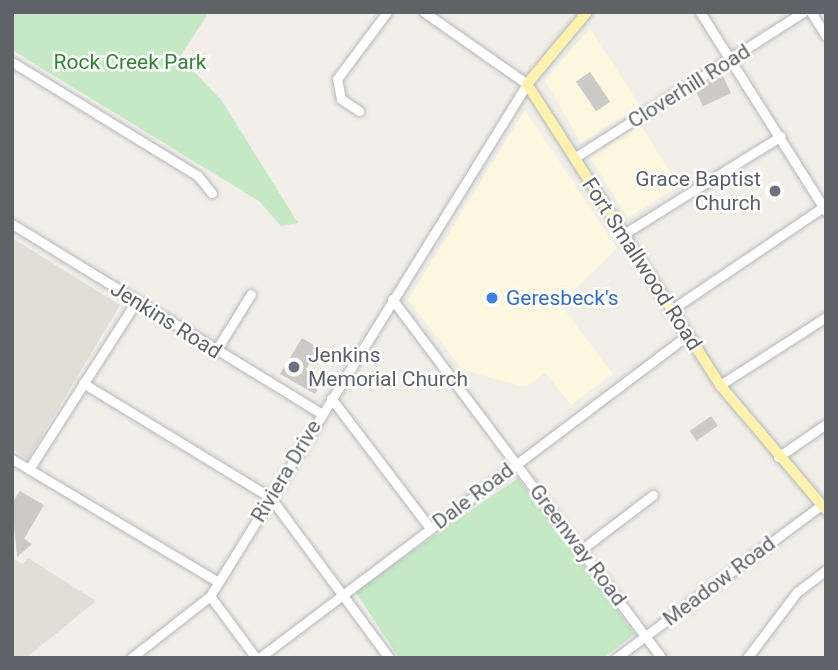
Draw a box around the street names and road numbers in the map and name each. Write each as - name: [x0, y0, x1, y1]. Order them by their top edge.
- street label: Cloverhill Road: [623, 38, 755, 134]
- street label: Fort Smallwood Road: [577, 173, 707, 355]
- street label: Jenkins Road: [106, 276, 226, 364]
- street label: Riviera Drive: [246, 415, 326, 527]
- street label: Dale Road: [428, 457, 518, 535]
- street label: Greenway Road: [524, 479, 632, 611]
- street label: Meadow Road: [658, 531, 780, 631]

